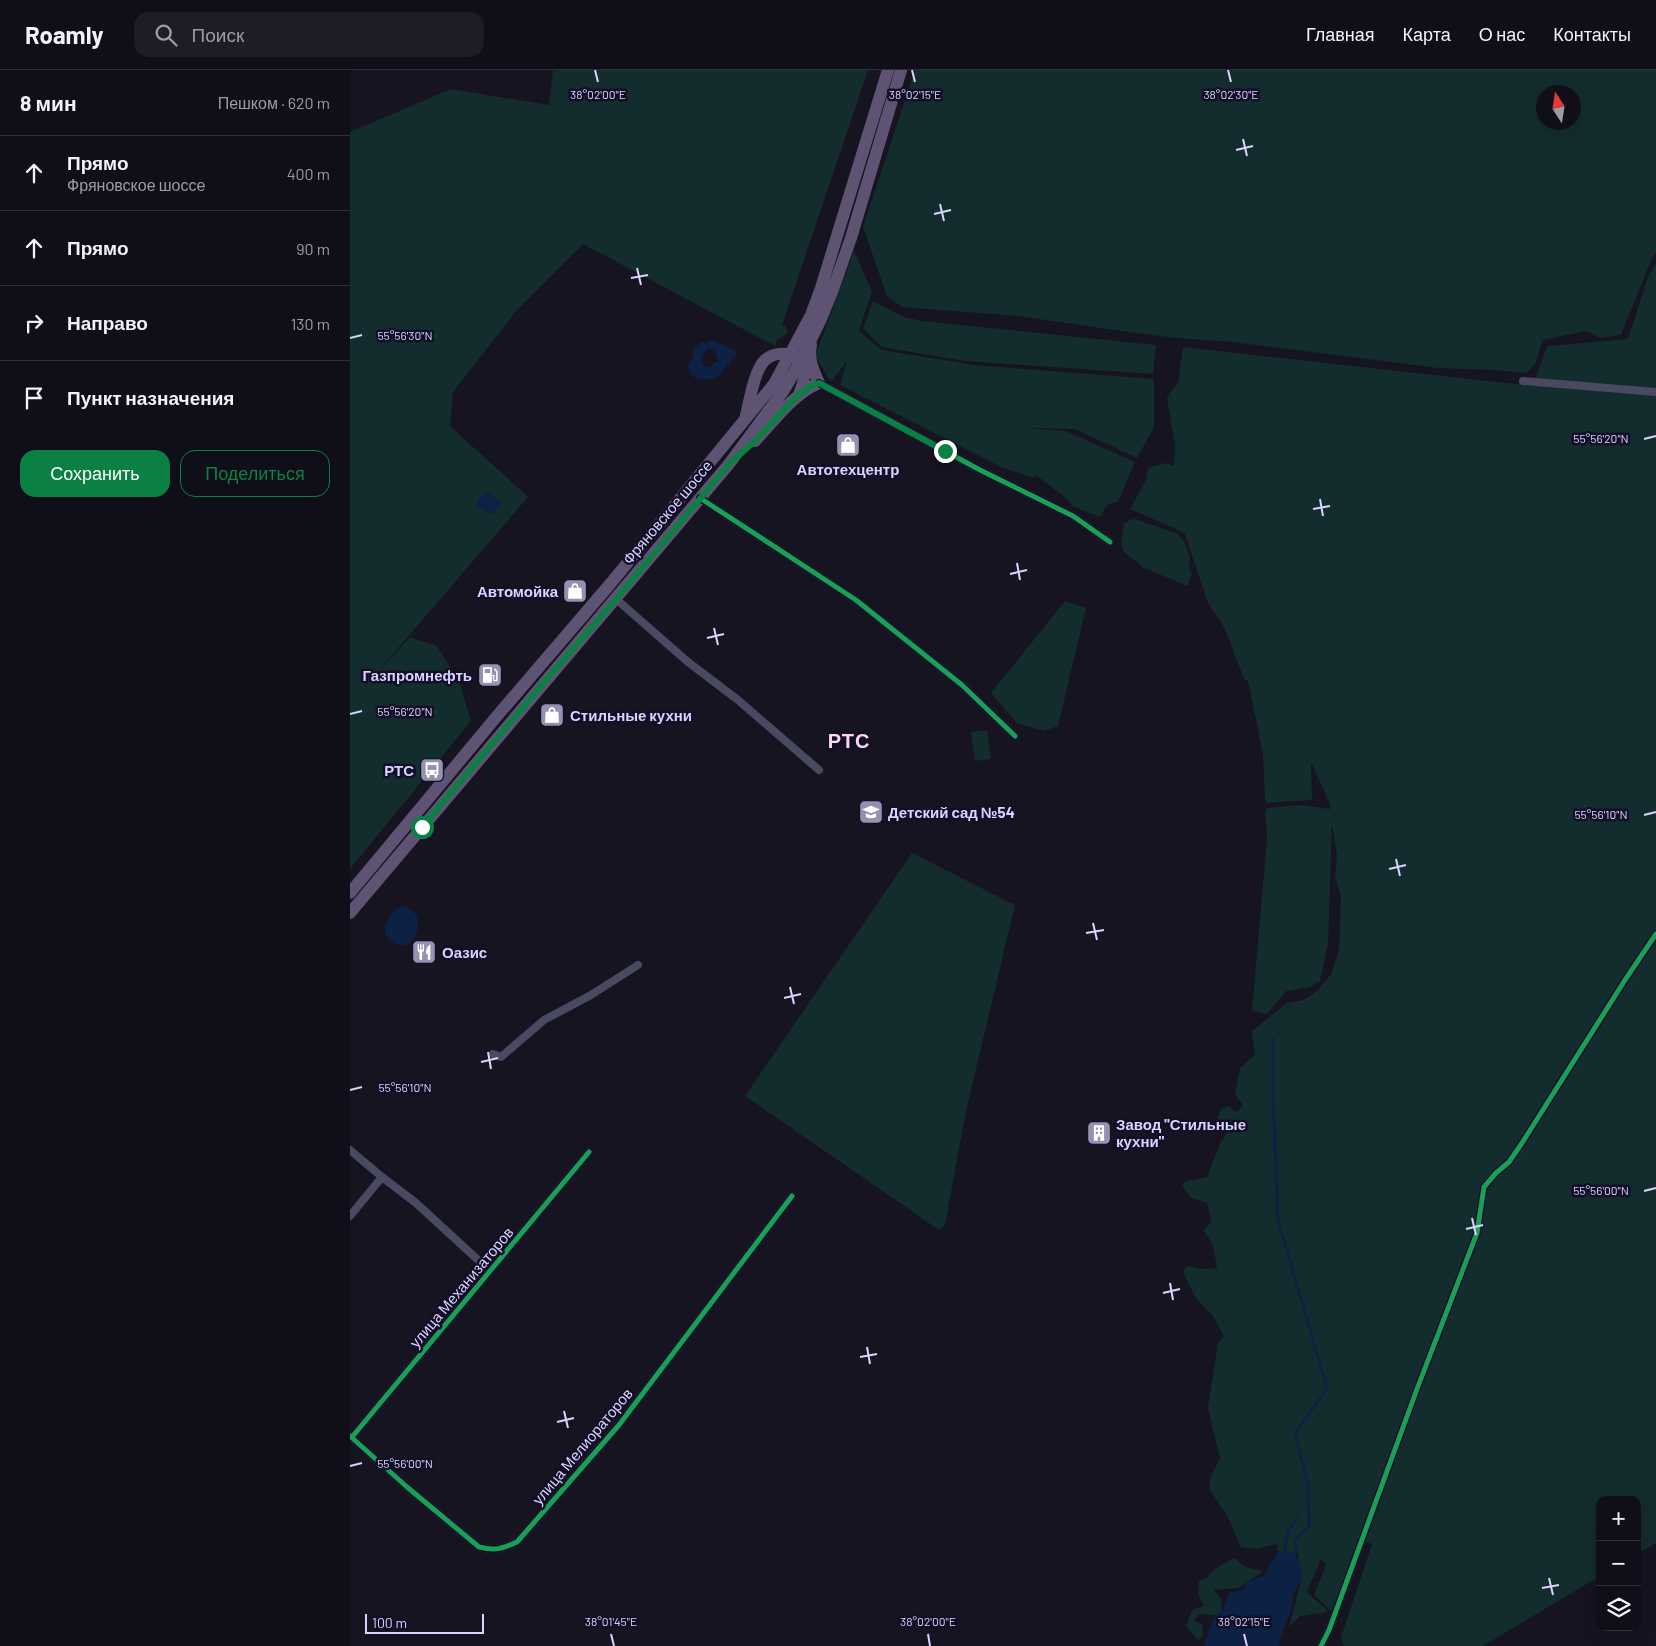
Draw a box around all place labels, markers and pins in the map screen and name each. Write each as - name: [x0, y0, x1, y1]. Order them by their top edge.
- shop icon: Автотехцентр: [835, 432, 861, 458]
- place label: Автотехцентр: [797, 460, 899, 478]
- shop icon: Автомойка: [562, 578, 588, 604]
- place label: Автомойка: [477, 582, 559, 600]
- fuel station icon: Газпромнефть: [477, 662, 503, 688]
- place label: Газпромнефть: [363, 666, 472, 684]
- shop icon: Стильные кухни: [539, 702, 565, 728]
- place label: Стильные кухни: [570, 706, 692, 724]
- bus stop icon: РТС: [419, 757, 445, 783]
- place label: РТС: [384, 761, 414, 779]
- school or university icon: Детский сад №54: [858, 799, 884, 825]
- place label: Детский сад №54: [888, 803, 1015, 821]
- restaurant icon: Оазис: [411, 939, 437, 965]
- place label: Оазис: [442, 943, 487, 961]
- place label: Завод "Стильные кухни": [1116, 1115, 1246, 1150]
- building icon: Завод "Стильные кухни": [1086, 1120, 1112, 1146]

